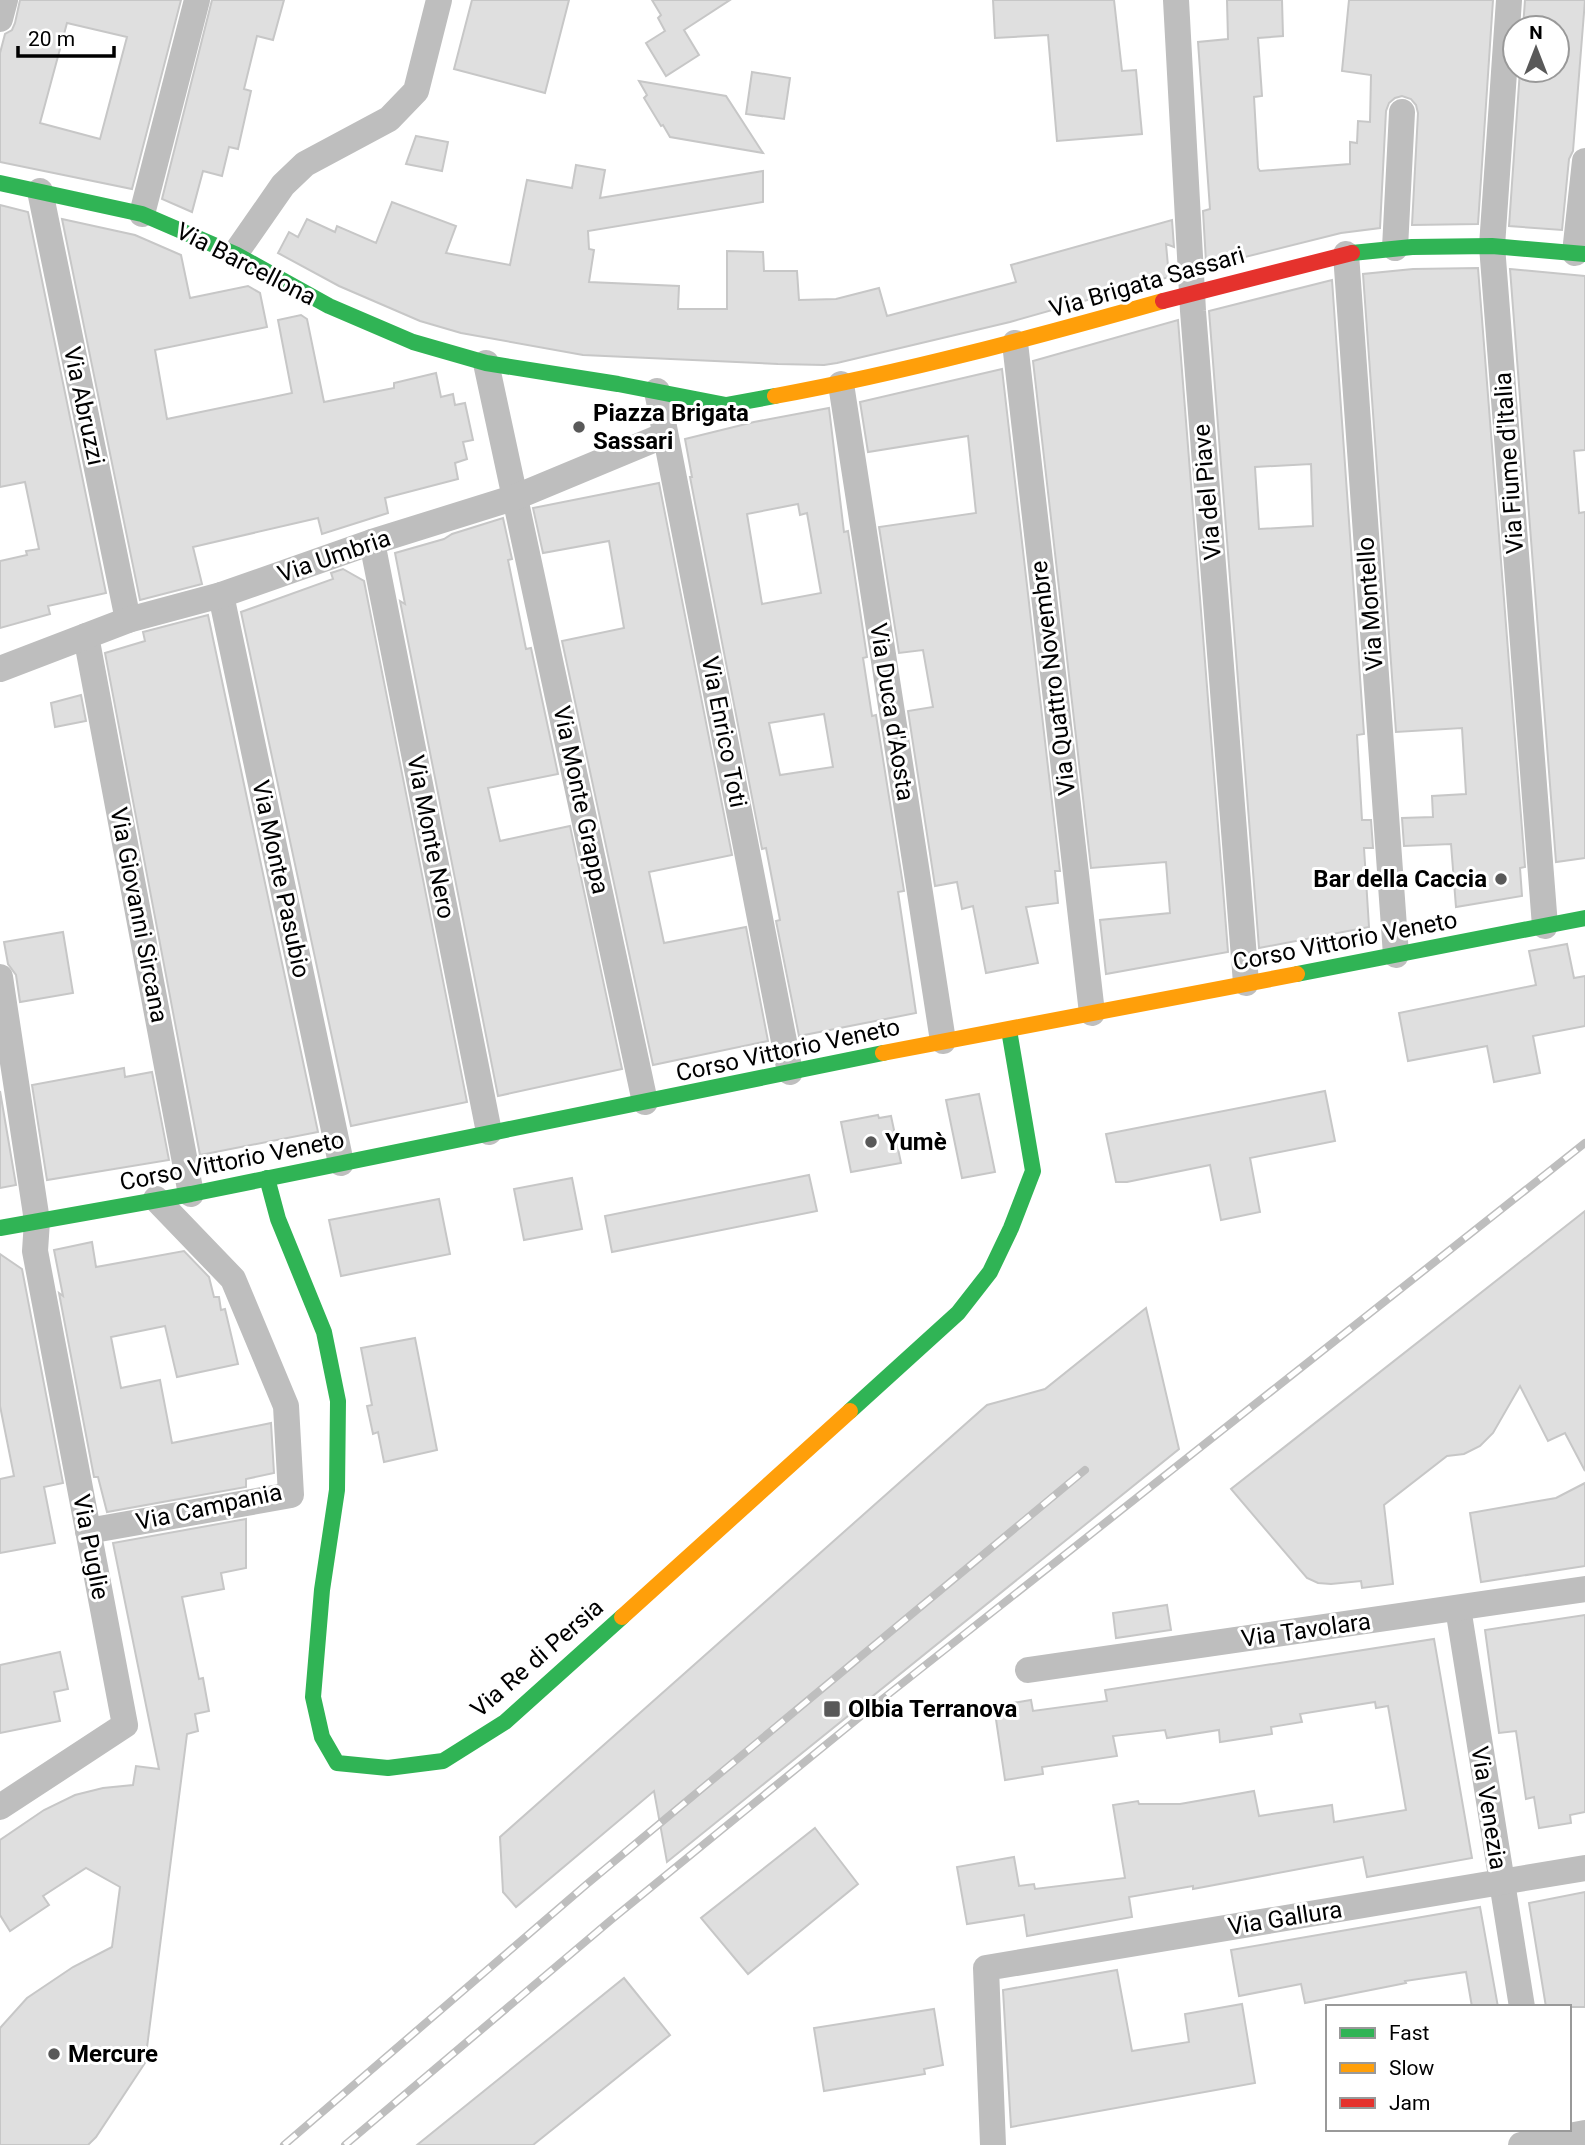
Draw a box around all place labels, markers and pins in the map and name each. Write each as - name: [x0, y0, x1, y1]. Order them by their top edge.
- place label: Piazza Brigata Sassari: [593, 399, 749, 455]
- marker: Piazza Brigata Sassari: [571, 419, 587, 435]
- place label: Bar della Caccia: [1313, 865, 1487, 893]
- marker: Bar della Caccia: [1493, 871, 1509, 887]
- place label: Yumè: [885, 1128, 947, 1156]
- marker: Yumè: [863, 1134, 879, 1150]
- place label: Olbia Terranova: [848, 1695, 1018, 1723]
- marker: Olbia Terranova: [822, 1699, 842, 1719]
- place label: Mercure: [68, 2040, 158, 2068]
- marker: Mercure: [46, 2046, 62, 2062]

